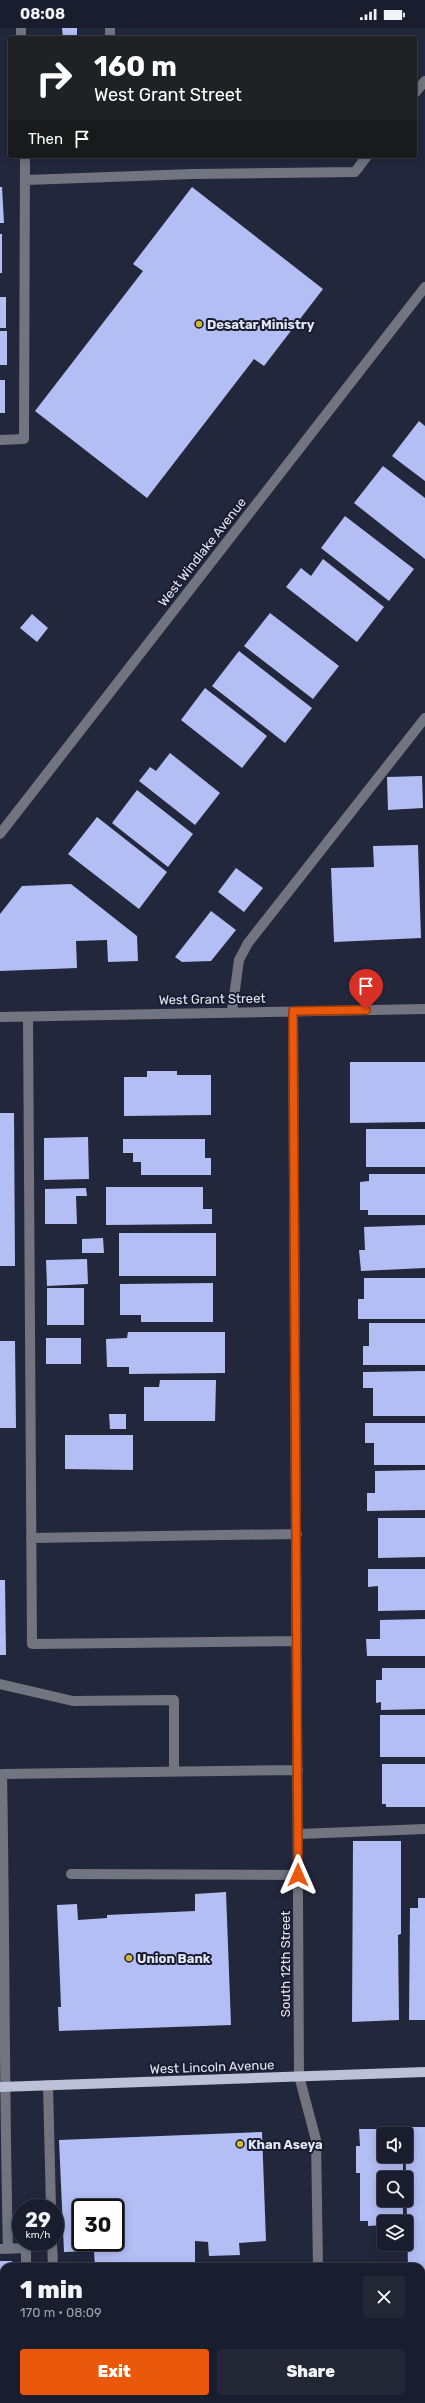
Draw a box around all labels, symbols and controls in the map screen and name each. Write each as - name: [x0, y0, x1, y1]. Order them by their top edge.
- text: 08:08: [20, 5, 65, 23]
- text: 160 m: [94, 50, 177, 83]
- icon: right: [28, 52, 80, 104]
- text: West Grant Street: [94, 84, 242, 106]
- icon: arrive: [71, 128, 93, 150]
- text: Then: [28, 130, 63, 148]
- place label: Desatar Ministry: [207, 317, 315, 332]
- marker: Desatar Ministry: [194, 319, 204, 329]
- street label: West Windlake Avenue: [155, 495, 249, 609]
- pin: [349, 969, 383, 1010]
- icon: arrive: [355, 975, 377, 997]
- street label: West Grant Street: [158, 991, 266, 1007]
- position arrow: [277, 1854, 319, 1896]
- street label: South 12th Street: [278, 1911, 293, 2017]
- place label: Union Bank: [137, 1951, 211, 1966]
- marker: Union Bank: [124, 1953, 134, 1963]
- street label: West Lincoln Avenue: [149, 2057, 275, 2077]
- map controls: [377, 2127, 413, 2251]
- button: sound: [377, 2127, 413, 2163]
- place label: Khan Aseya: [248, 2137, 323, 2152]
- marker: Khan Aseya: [235, 2139, 245, 2149]
- button: search: [377, 2171, 413, 2207]
- speed limit sign: 30: [72, 2199, 124, 2251]
- text: 29: [25, 2208, 51, 2232]
- button: layers: [377, 2215, 413, 2251]
- text: km/h: [26, 2229, 50, 2241]
- text: 1 min: [20, 2276, 83, 2304]
- button: close: [363, 2276, 405, 2318]
- text: 170 m · 08:09: [20, 2305, 102, 2320]
- button: Exit: [20, 2349, 209, 2395]
- button: Share: [217, 2349, 405, 2395]

